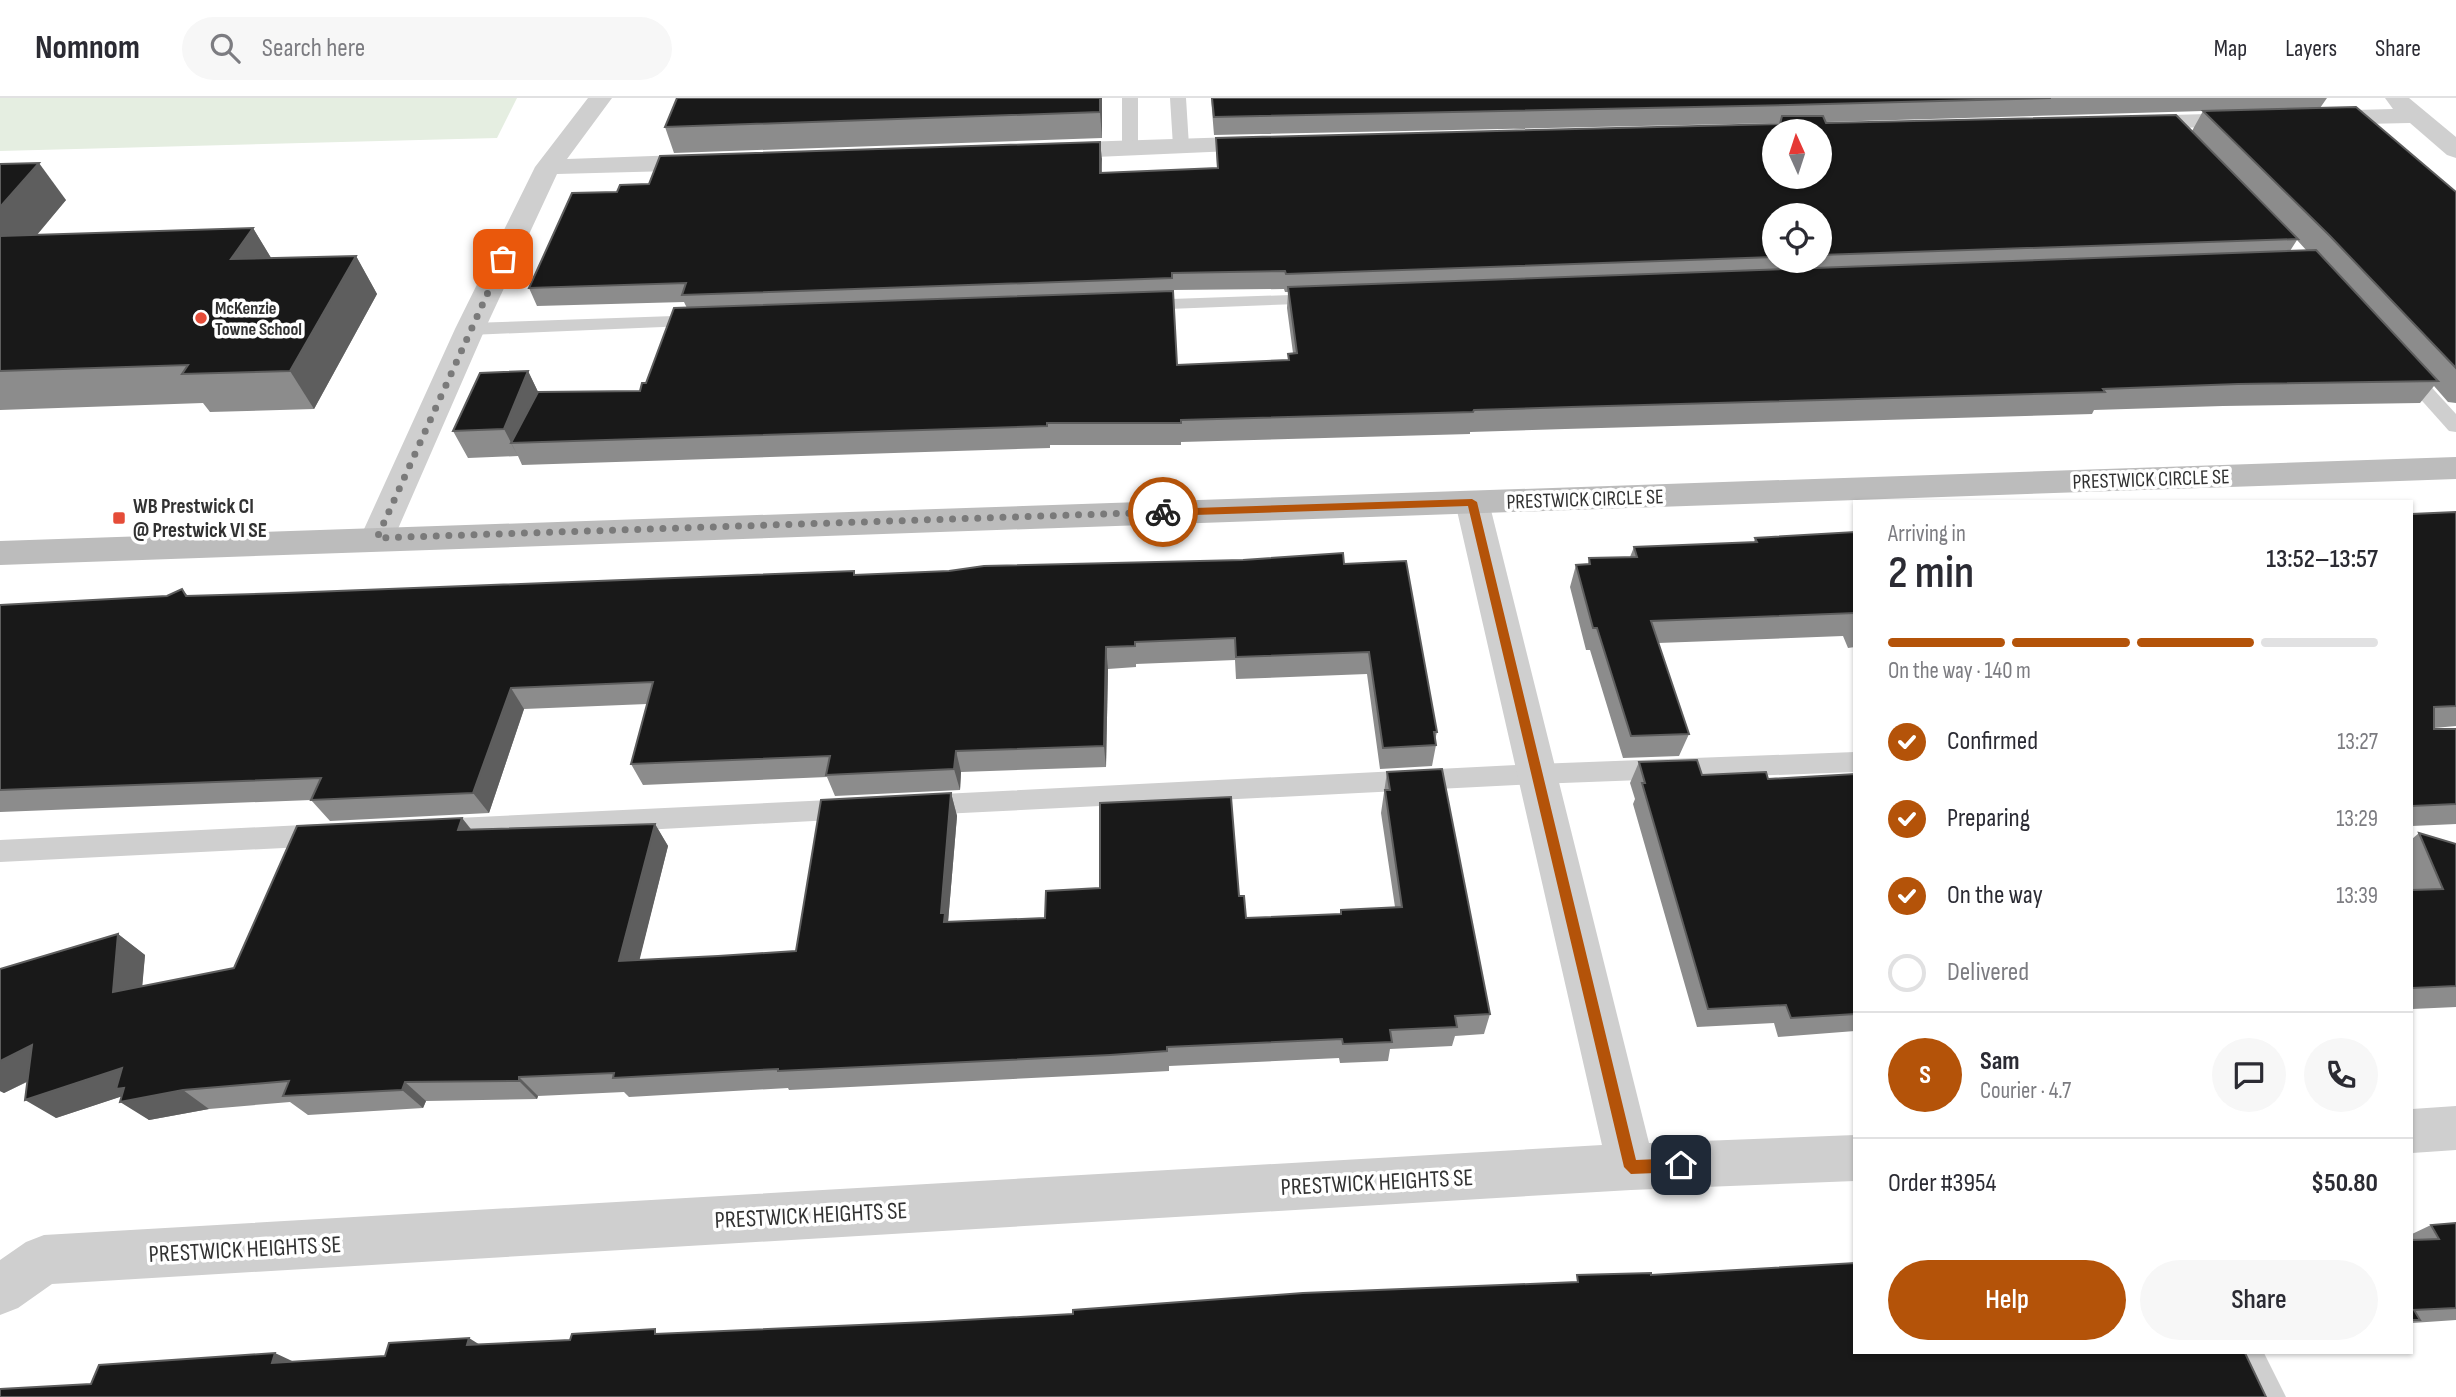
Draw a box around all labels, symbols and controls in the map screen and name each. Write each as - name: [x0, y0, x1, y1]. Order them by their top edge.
- search box: [182, 17, 672, 80]
- text: Nomnom: [35, 28, 140, 68]
- icon: search: [206, 29, 244, 67]
- text: Search here: [262, 33, 365, 64]
- text: Map: [2214, 34, 2247, 63]
- text: Layers: [2285, 34, 2337, 63]
- text: Share: [2375, 34, 2421, 63]
- north arrow: [1762, 119, 1832, 189]
- map controls: [1762, 119, 1832, 273]
- button: locate: [1762, 203, 1832, 273]
- pin: [473, 229, 533, 289]
- icon: bag: [484, 240, 522, 278]
- place label: McKenzie Towne School: [215, 298, 302, 340]
- marker: McKenzie Towne School: [193, 310, 209, 326]
- street label: PRESTWICK CIRCLE SE: [2072, 464, 2230, 495]
- courier: [1128, 477, 1198, 547]
- street label: PRESTWICK CIRCLE SE: [1506, 484, 1664, 515]
- icon: bike: [1144, 493, 1182, 531]
- place label: WB Prestwick CI @ Prestwick VI SE: [133, 494, 267, 543]
- marker: WB Prestwick CI @ Prestwick VI SE: [111, 510, 127, 526]
- text: Arriving in: [1888, 520, 1966, 548]
- text: 13:52–13:57: [2266, 544, 2378, 575]
- text: 2 min: [1888, 546, 1974, 601]
- text: On the way · 140 m: [1888, 657, 2031, 685]
- icon: check: [1888, 723, 1926, 761]
- text: Confirmed: [1947, 726, 2038, 757]
- text: 13:27: [2337, 728, 2378, 756]
- icon: check: [1888, 800, 1926, 838]
- text: Preparing: [1947, 803, 2030, 834]
- text: 13:29: [2336, 805, 2378, 833]
- icon: check: [1888, 877, 1926, 915]
- text: On the way: [1947, 880, 2043, 911]
- text: 13:39: [2336, 882, 2378, 910]
- text: Delivered: [1947, 957, 2029, 988]
- button: chat: [2212, 1038, 2286, 1112]
- button: phone: [2304, 1038, 2378, 1112]
- text: Sam: [1980, 1046, 2020, 1077]
- text: S: [1919, 1060, 1931, 1091]
- text: Courier · 4.7: [1980, 1077, 2071, 1105]
- pin: [1651, 1135, 1711, 1195]
- icon: home: [1662, 1146, 1700, 1184]
- street label: PRESTWICK HEIGHTS SE: [1280, 1163, 1474, 1202]
- text: Order #3954: [1888, 1168, 1996, 1199]
- text: $50.80: [2311, 1168, 2378, 1199]
- street label: PRESTWICK HEIGHTS SE: [714, 1196, 908, 1235]
- street label: PRESTWICK HEIGHTS SE: [148, 1230, 342, 1269]
- button: Help: [1888, 1260, 2126, 1340]
- button: Share: [2140, 1260, 2378, 1340]

